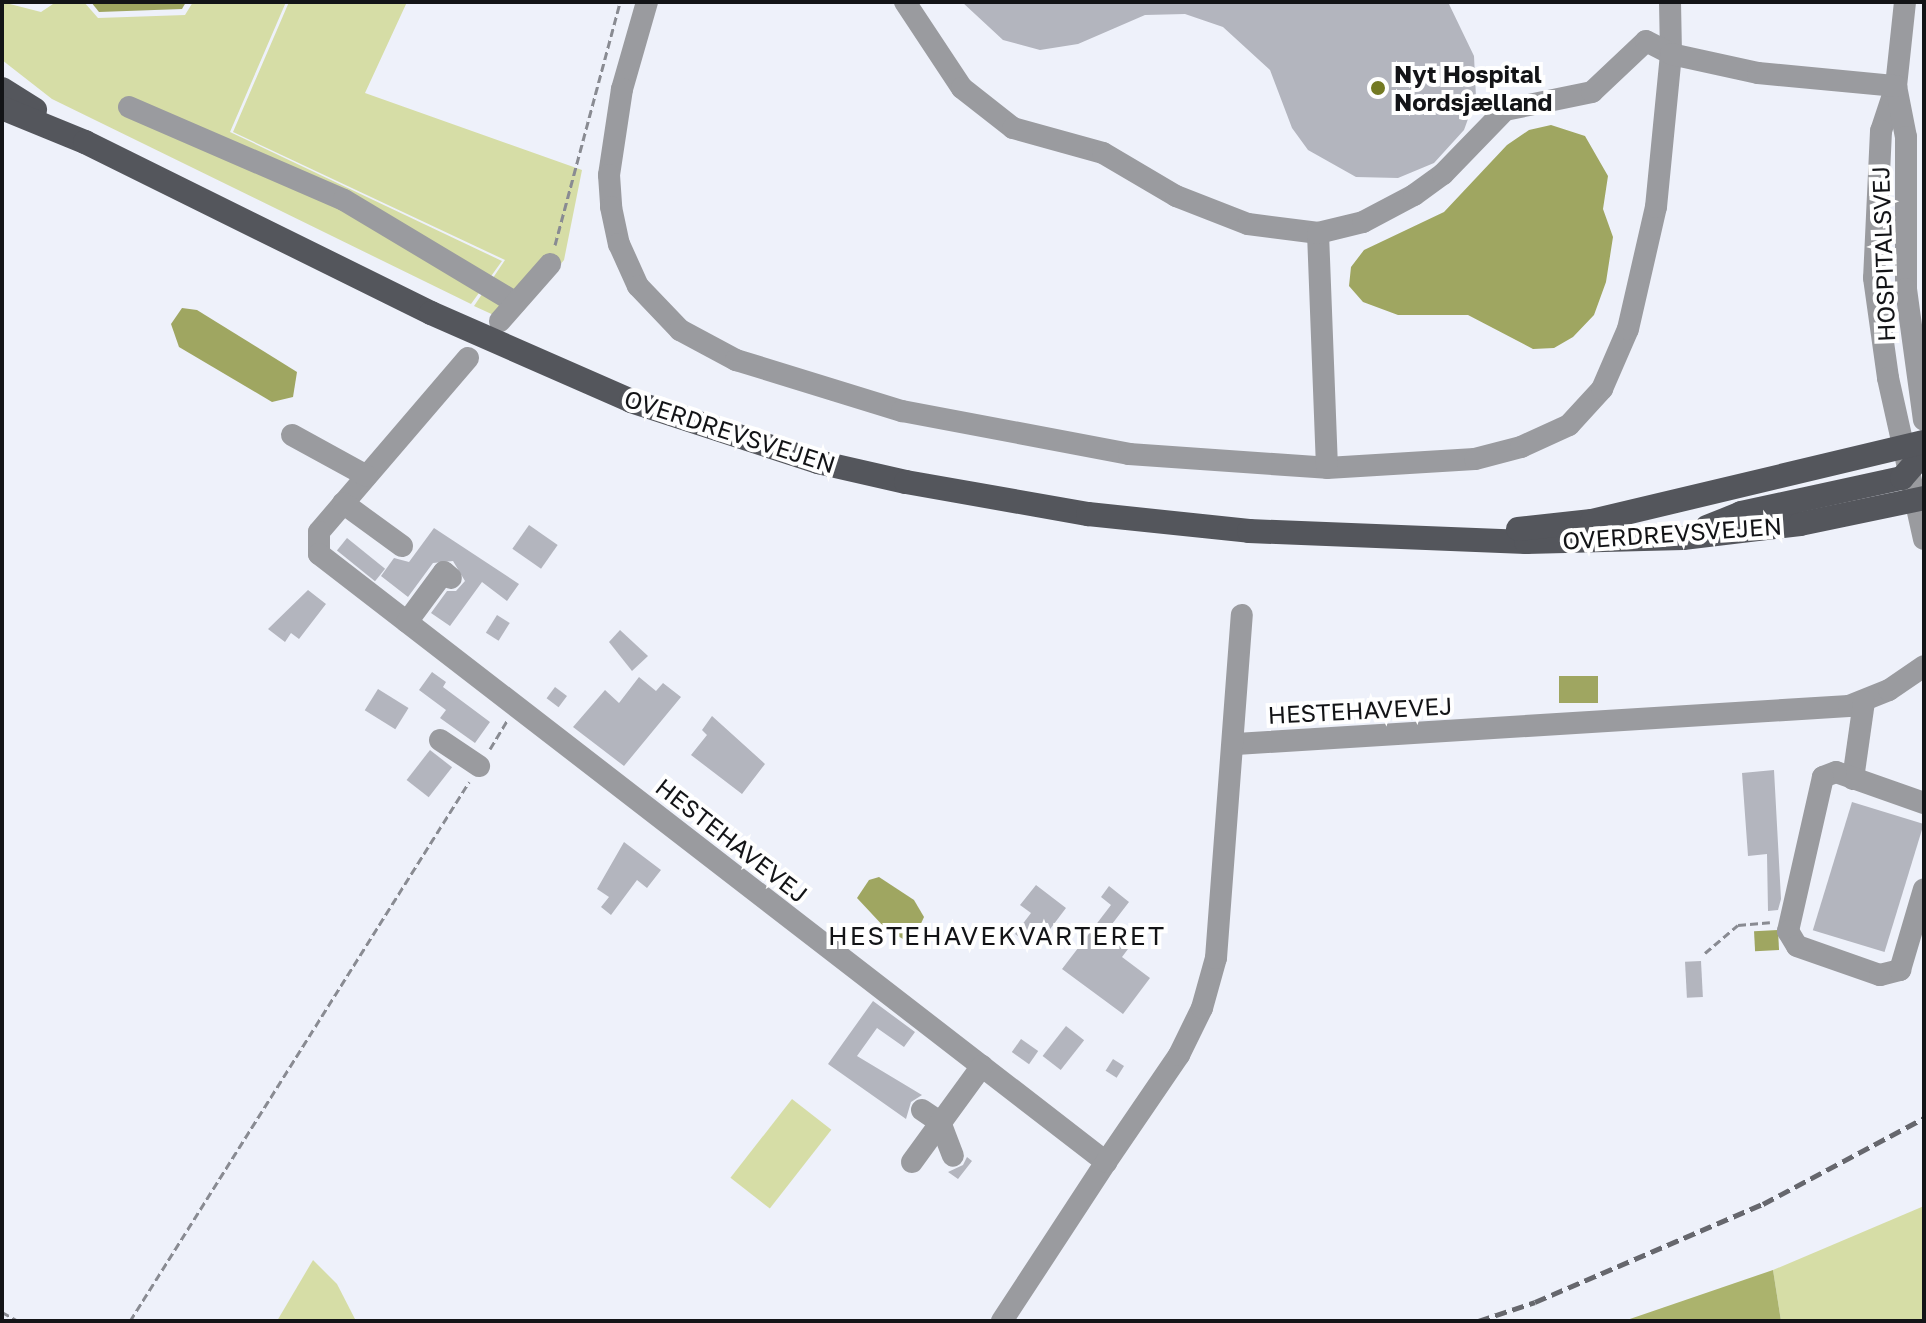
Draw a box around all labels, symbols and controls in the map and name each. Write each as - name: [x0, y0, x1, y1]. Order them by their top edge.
- place label: Nyt Hospital Nordsjælland: [1394, 60, 1552, 116]
- marker: Nyt Hospital Nordsjælland: [1369, 79, 1387, 97]
- street label: HOSPITALSVEJ: [1866, 166, 1900, 342]
- street label: OVERDREVSVEJEN: [621, 383, 839, 479]
- street label: OVERDREVSVEJEN: [1561, 511, 1783, 555]
- street label: HESTEHAVEVEJ: [1267, 691, 1453, 729]
- street label: HESTEHAVEVEJ: [650, 772, 814, 908]
- district label: HESTEHAVEKVARTERET: [828, 920, 1166, 952]

